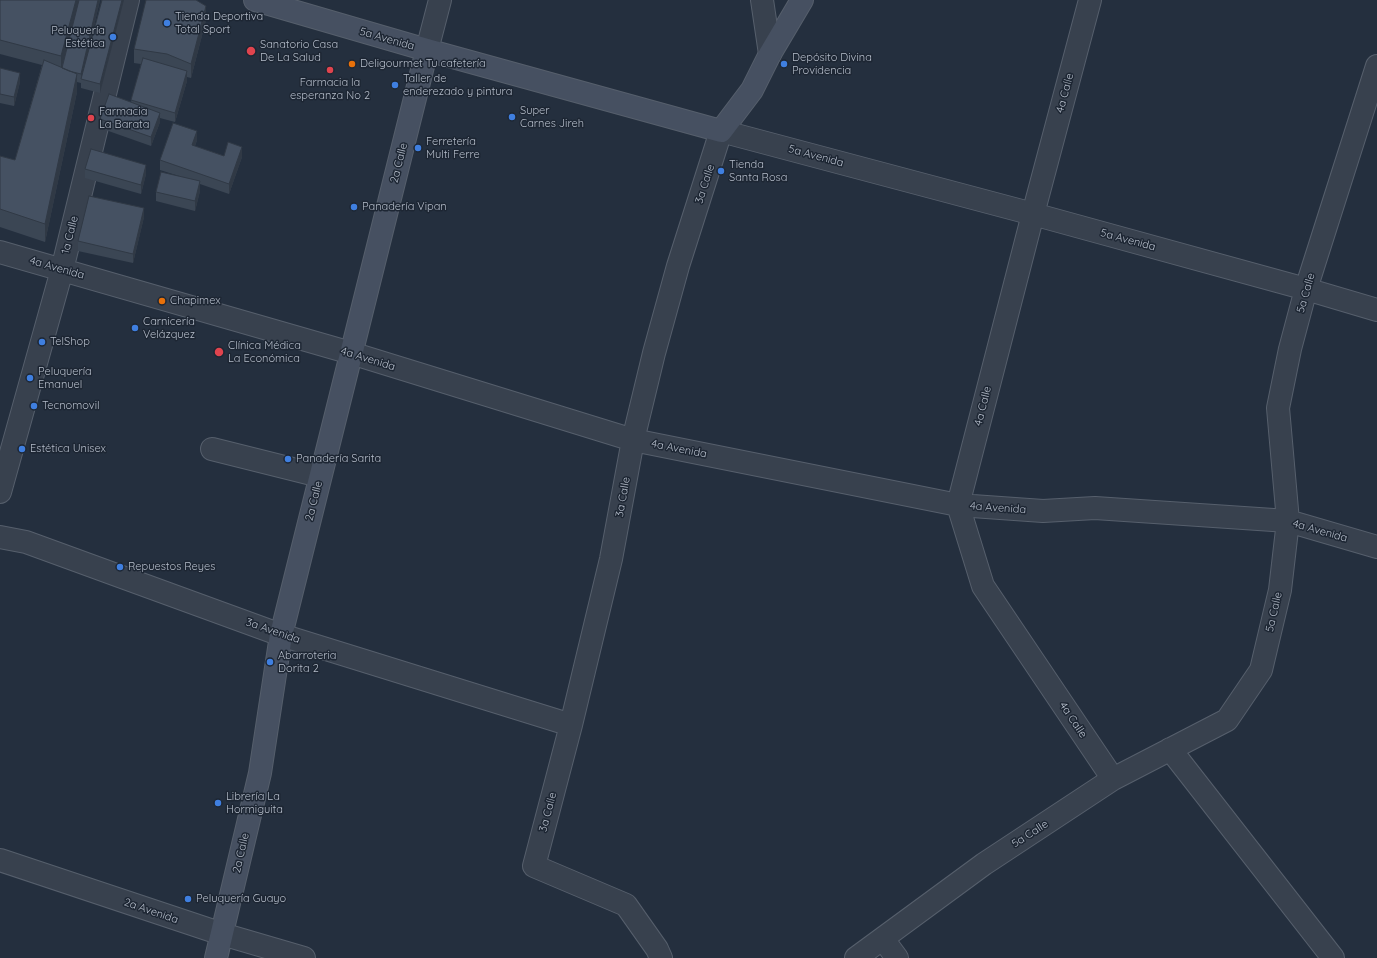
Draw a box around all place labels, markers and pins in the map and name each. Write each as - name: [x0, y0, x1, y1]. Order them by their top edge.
- place label: Tienda Deportiva Total Sport: [175, 10, 263, 36]
- marker: Tienda Deportiva Total Sport: [162, 18, 172, 28]
- place label: Peluquería Estética: [51, 24, 105, 50]
- marker: Peluquería Estética: [108, 32, 118, 42]
- place label: Sanatorio Casa De La Salud: [260, 38, 338, 64]
- marker: Sanatorio Casa De La Salud: [245, 45, 257, 57]
- place label: Depósito Divina Providencia: [792, 51, 872, 77]
- place label: Deligourmet Tu cafetería: [360, 57, 486, 71]
- marker: Deligourmet Tu cafetería: [347, 59, 357, 69]
- marker: Depósito Divina Providencia: [779, 59, 789, 69]
- marker: Farmacia la esperanza No 2: [325, 65, 335, 75]
- place label: Taller de enderezado y pintura: [403, 72, 512, 98]
- place label: Farmacia la esperanza No 2: [290, 76, 370, 102]
- marker: Taller de enderezado y pintura: [390, 80, 400, 90]
- place label: Super Carnes Jireh: [520, 104, 584, 130]
- place label: Farmacia La Barata: [99, 105, 150, 131]
- marker: Super Carnes Jireh: [507, 112, 517, 122]
- marker: Farmacia La Barata: [86, 113, 96, 123]
- place label: Ferretería Multi Ferre: [426, 135, 480, 161]
- marker: Ferretería Multi Ferre: [413, 143, 423, 153]
- place label: Tienda Santa Rosa: [729, 158, 787, 184]
- marker: Tienda Santa Rosa: [716, 166, 726, 176]
- place label: Panadería Vipan: [362, 200, 447, 214]
- marker: Panadería Vipan: [349, 202, 359, 212]
- place label: Chapimex: [170, 294, 221, 308]
- marker: Chapimex: [157, 296, 167, 306]
- place label: Carnicería Velázquez: [143, 315, 195, 341]
- marker: Carnicería Velázquez: [130, 323, 140, 333]
- place label: TelShop: [50, 335, 90, 349]
- marker: TelShop: [37, 337, 47, 347]
- place label: Clínica Médica La Económica: [228, 339, 301, 365]
- marker: Clínica Médica La Económica: [213, 346, 225, 358]
- place label: Peluquería Emanuel: [38, 365, 92, 391]
- marker: Peluquería Emanuel: [25, 373, 35, 383]
- place label: Tecnomovil: [42, 399, 100, 413]
- marker: Tecnomovil: [29, 401, 39, 411]
- place label: Estética Unisex: [30, 442, 106, 456]
- marker: Estética Unisex: [17, 444, 27, 454]
- place label: Panadería Sarita: [296, 452, 381, 466]
- marker: Panadería Sarita: [283, 454, 293, 464]
- place label: Repuestos Reyes: [128, 560, 215, 574]
- marker: Repuestos Reyes: [115, 562, 125, 572]
- place label: Abarroteria Dorita 2: [278, 649, 336, 675]
- marker: Abarroteria Dorita 2: [265, 657, 275, 667]
- place label: Librería La Hormiguita: [226, 790, 283, 816]
- marker: Librería La Hormiguita: [213, 798, 223, 808]
- place label: Peluquería Guayo: [196, 892, 286, 906]
- marker: Peluquería Guayo: [183, 894, 193, 904]

